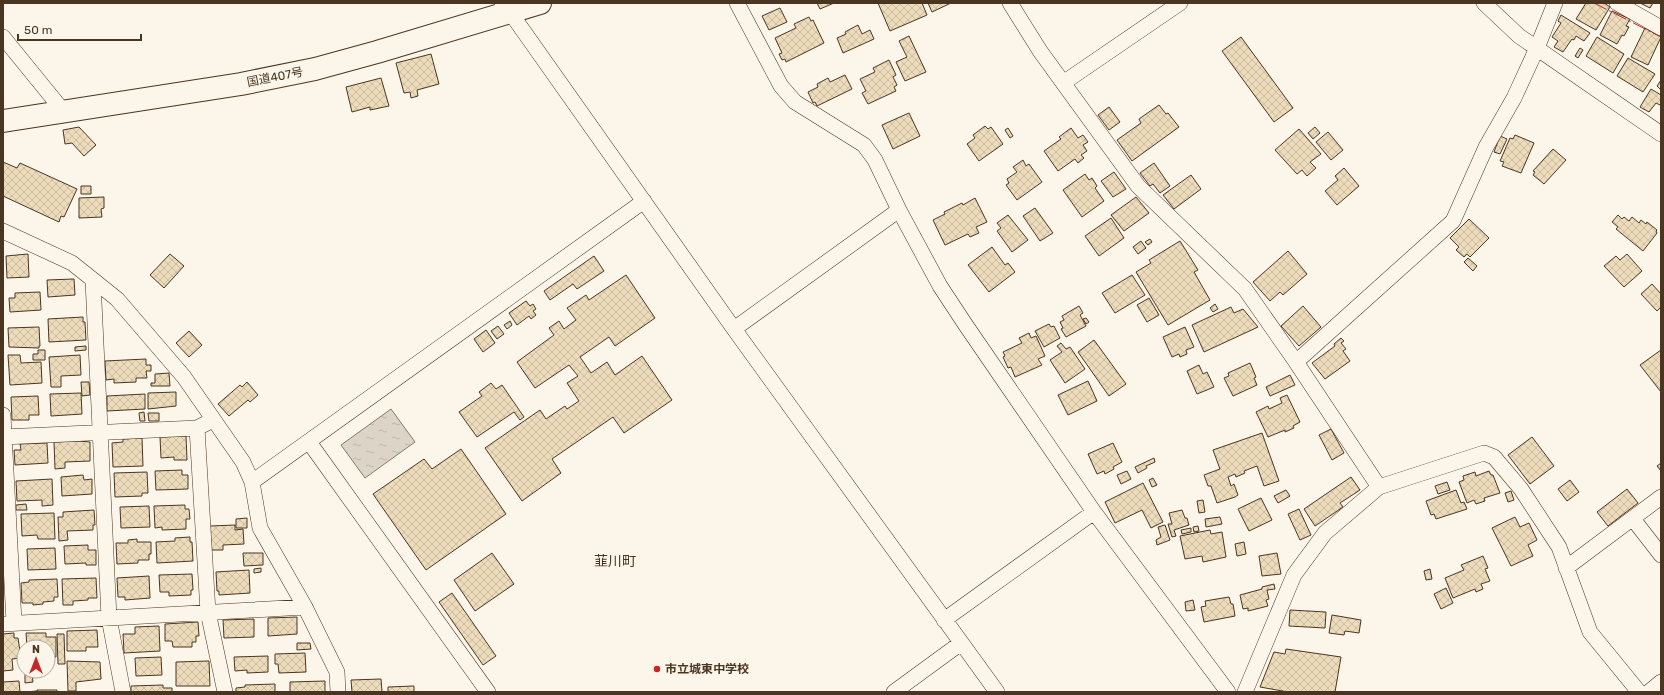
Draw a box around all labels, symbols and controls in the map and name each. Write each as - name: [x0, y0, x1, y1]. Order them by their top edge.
- scale bar: [18, 16, 141, 42]
- text: 50 m: [24, 23, 52, 37]
- street label: 国道407号: [246, 65, 304, 89]
- district label: 韮川町: [594, 553, 636, 570]
- north arrow: [16, 639, 56, 679]
- text: N: [32, 643, 40, 656]
- place label: 市立城東中学校: [665, 662, 749, 676]
- marker: 市立城東中学校: [652, 664, 662, 674]

